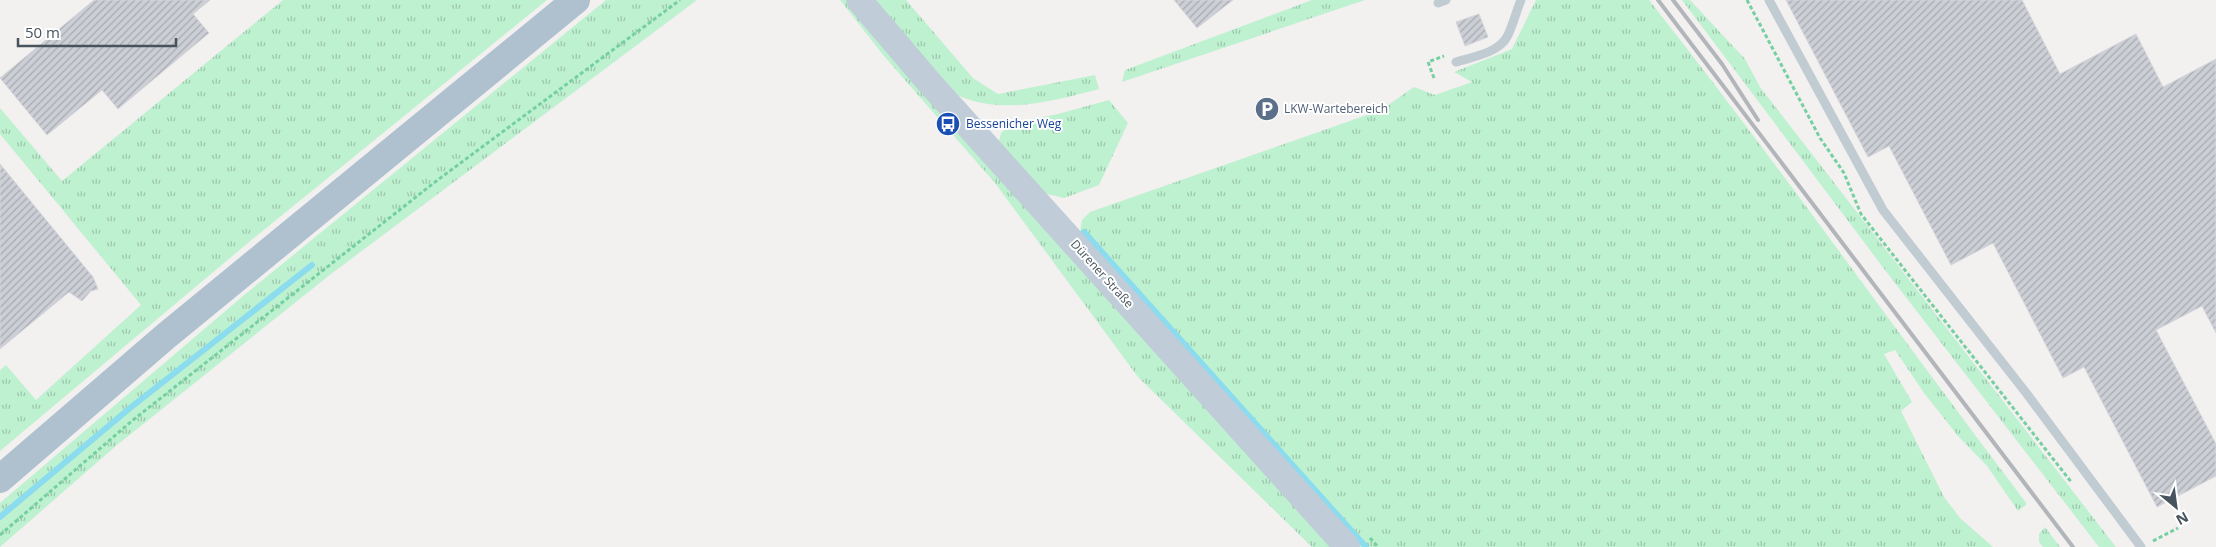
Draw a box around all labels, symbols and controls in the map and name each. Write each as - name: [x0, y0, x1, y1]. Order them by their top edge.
- scale bar: [18, 15, 175, 47]
- text: 50 m: [25, 22, 60, 42]
- parking icon: LKW-Wartebereich: [1254, 96, 1280, 122]
- place label: LKW-Wartebereich: [1284, 100, 1388, 117]
- bus stop icon: Bessenicher Weg: [935, 111, 961, 137]
- place label: Bessenicher Weg: [966, 115, 1062, 132]
- street label: Dürener Straße: [1067, 236, 1138, 312]
- north arrow: [2151, 482, 2201, 532]
- text: N: [2173, 508, 2192, 530]

